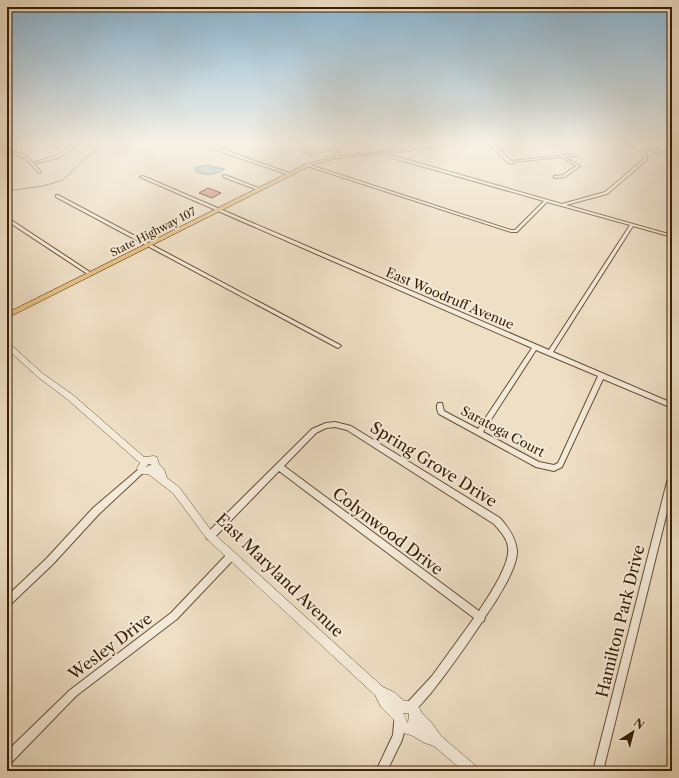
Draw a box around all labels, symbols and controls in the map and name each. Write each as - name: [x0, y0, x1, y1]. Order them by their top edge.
- street label: State Highway 107: [108, 204, 199, 260]
- street label: East Woodruff Avenue: [384, 264, 516, 332]
- street label: Saratoga Court: [458, 402, 548, 460]
- street label: Spring Grove Drive: [367, 417, 501, 511]
- street label: Colynwood Drive: [329, 483, 447, 579]
- street label: East Maryland Avenue: [212, 509, 348, 641]
- street label: Hamilton Park Drive: [591, 543, 649, 699]
- street label: Wesley Drive: [63, 608, 156, 685]
- north arrow: [613, 712, 653, 752]
- text: N: [631, 715, 647, 733]

